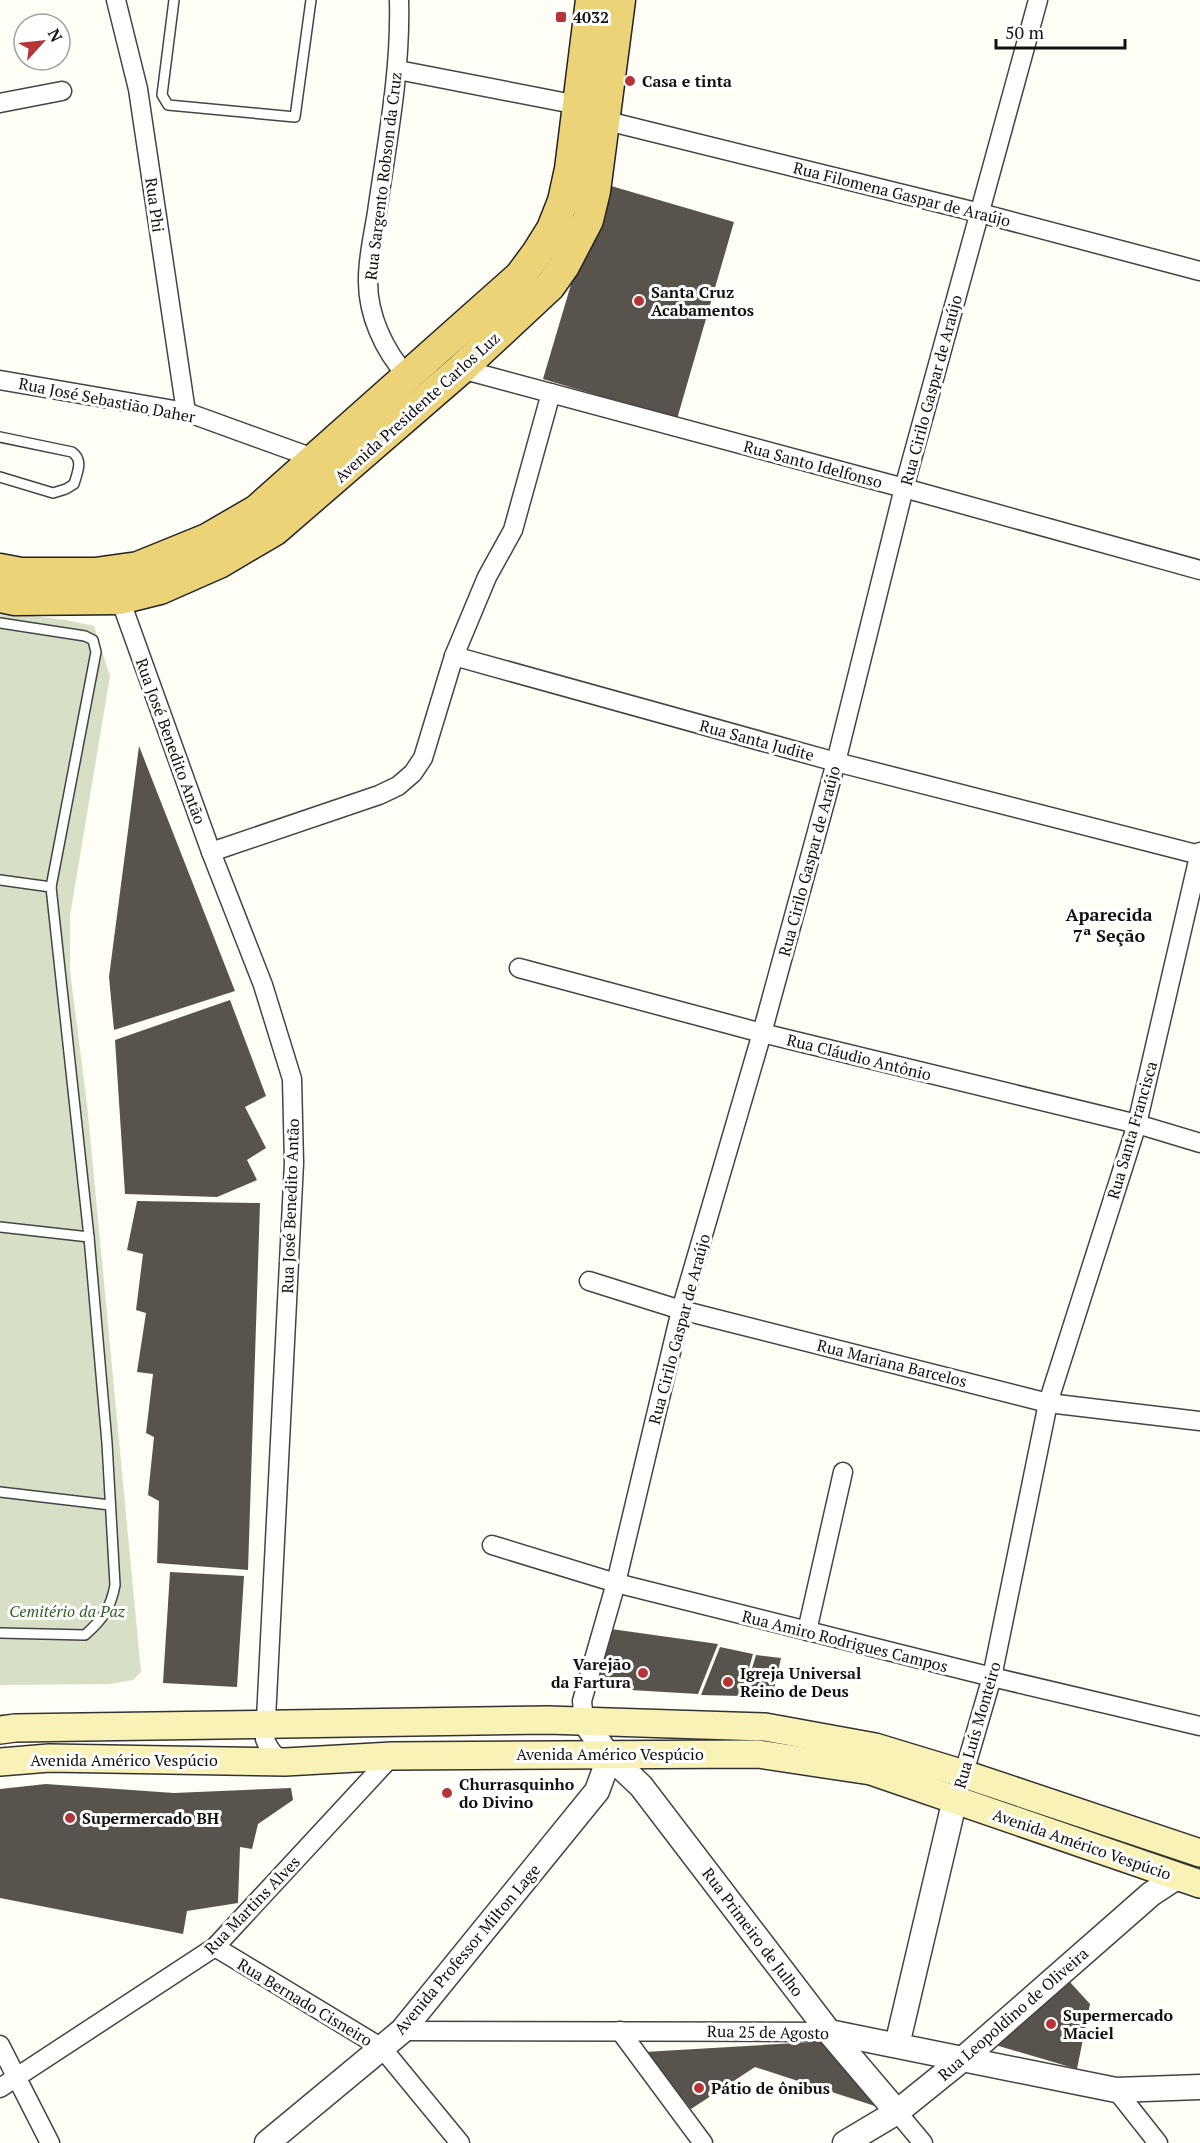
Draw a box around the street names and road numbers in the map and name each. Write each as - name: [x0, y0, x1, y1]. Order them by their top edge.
- street label: Rua Sargento Robson da Cruz: [359, 71, 407, 281]
- street label: Rua Filomena Gaspar de Araújo: [791, 156, 1013, 232]
- street label: Rua Phi: [140, 176, 170, 234]
- street label: Rua Cirilo Gaspar de Araújo: [895, 292, 967, 488]
- street label: Avenida Presidente Carlos Luz: [330, 327, 504, 487]
- street label: Rua José Sebastião Daher: [17, 372, 198, 428]
- street label: Rua Santo Idelfonso: [741, 435, 885, 493]
- street label: Rua José Benedito Antão: [131, 655, 211, 827]
- street label: Rua Santa Judite: [697, 714, 817, 766]
- street label: Rua Cirilo Gaspar de Araújo: [773, 763, 845, 959]
- street label: Rua Cláudio Antônio: [784, 1028, 934, 1086]
- street label: Rua Santa Francisca: [1102, 1058, 1162, 1202]
- street label: Rua José Benedito Antão: [276, 1118, 304, 1294]
- street label: Rua Cirilo Gaspar de Araújo: [643, 1231, 715, 1427]
- street label: Rua Mariana Barcelos: [815, 1334, 969, 1392]
- street label: Rua Amiro Rodrigues Campos: [740, 1605, 950, 1677]
- street label: Rua Luís Monteiro: [948, 1659, 1006, 1791]
- street label: Avenida Américo Vespúcio: [516, 1743, 704, 1765]
- street label: Avenida Américo Vespúcio: [30, 1749, 218, 1771]
- street label: Avenida Américo Vespúcio: [990, 1803, 1174, 1885]
- street label: Rua Martins Alves: [199, 1851, 305, 1959]
- street label: Avenida Professor Milton Lage: [389, 1859, 545, 2039]
- street label: Rua Primeiro de Julho: [697, 1863, 809, 2001]
- street label: Rua Leopoldino de Oliveira: [933, 1942, 1093, 2086]
- street label: Rua Bernado Cisneiro: [233, 1953, 377, 2051]
- street label: Rua 25 de Agosto: [707, 2020, 829, 2044]

